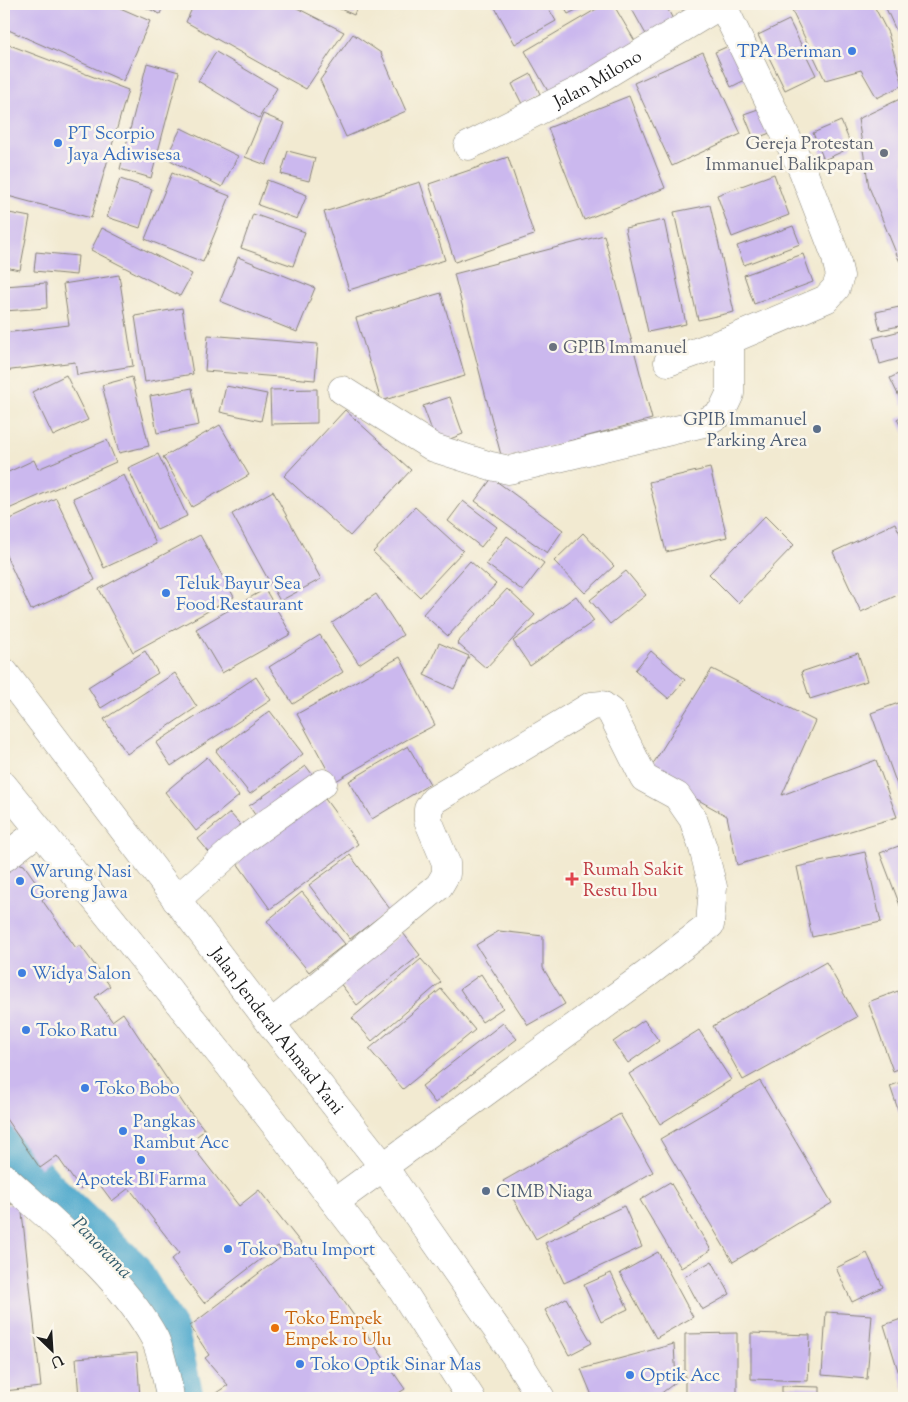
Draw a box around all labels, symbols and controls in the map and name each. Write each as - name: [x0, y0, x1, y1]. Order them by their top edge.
- place label: TPA Beriman: [737, 40, 842, 66]
- street label: Jalan Milono: [549, 44, 648, 117]
- marker: TPA Beriman: [846, 45, 858, 57]
- place label: PT Scorpio Jaya Adiwisesa: [67, 122, 181, 169]
- place label: Gereja Protestan Immanuel Balikpapan: [706, 132, 874, 179]
- marker: PT Scorpio Jaya Adiwisesa: [52, 137, 64, 149]
- marker: Gereja Protestan Immanuel Balikpapan: [878, 147, 890, 159]
- place label: GPIB Immanuel: [563, 336, 687, 362]
- marker: GPIB Immanuel: [547, 341, 559, 353]
- place label: GPIB Immanuel Parking Area: [683, 408, 807, 455]
- marker: GPIB Immanuel Parking Area: [811, 423, 823, 435]
- place label: Teluk Bayur Sea Food Restaurant: [176, 572, 304, 619]
- marker: Teluk Bayur Sea Food Restaurant: [160, 587, 172, 599]
- place label: Rumah Sakit Restu Ibu: [583, 858, 683, 905]
- place label: Warung Nasi Goreng Jawa: [30, 860, 132, 907]
- marker: Rumah Sakit Restu Ibu: [565, 872, 579, 886]
- marker: Warung Nasi Goreng Jawa: [14, 875, 26, 887]
- street label: Jalan Jenderal Ahmad Yani: [202, 942, 349, 1121]
- place label: Widya Salon: [32, 962, 132, 988]
- marker: Widya Salon: [16, 967, 28, 979]
- place label: Toko Ratu: [36, 1019, 118, 1045]
- marker: Toko Ratu: [20, 1024, 32, 1036]
- place label: Toko Bobo: [95, 1077, 180, 1103]
- marker: Toko Bobo: [79, 1082, 91, 1094]
- place label: Pangkas Rambut Acc: [133, 1110, 229, 1157]
- marker: Pangkas Rambut Acc: [117, 1125, 129, 1137]
- marker: Apotek BI Farma: [135, 1154, 147, 1166]
- place label: Apotek BI Farma: [75, 1168, 207, 1194]
- place label: CIMB Niaga: [496, 1180, 593, 1206]
- marker: CIMB Niaga: [480, 1185, 492, 1197]
- water label: Panorama: [65, 1212, 138, 1286]
- place label: Toko Batu Import: [238, 1238, 375, 1264]
- marker: Toko Batu Import: [222, 1243, 234, 1255]
- place label: Toko Empek Empek 10 Ulu: [285, 1307, 392, 1354]
- marker: Toko Empek Empek 10 Ulu: [269, 1322, 281, 1334]
- north arrow: [28, 1324, 78, 1374]
- text: U: [47, 1348, 66, 1372]
- place label: Toko Optik Sinar Mas: [310, 1353, 481, 1379]
- marker: Toko Optik Sinar Mas: [294, 1358, 306, 1370]
- place label: Optik Acc: [640, 1364, 720, 1390]
- marker: Optik Acc: [624, 1369, 636, 1381]

